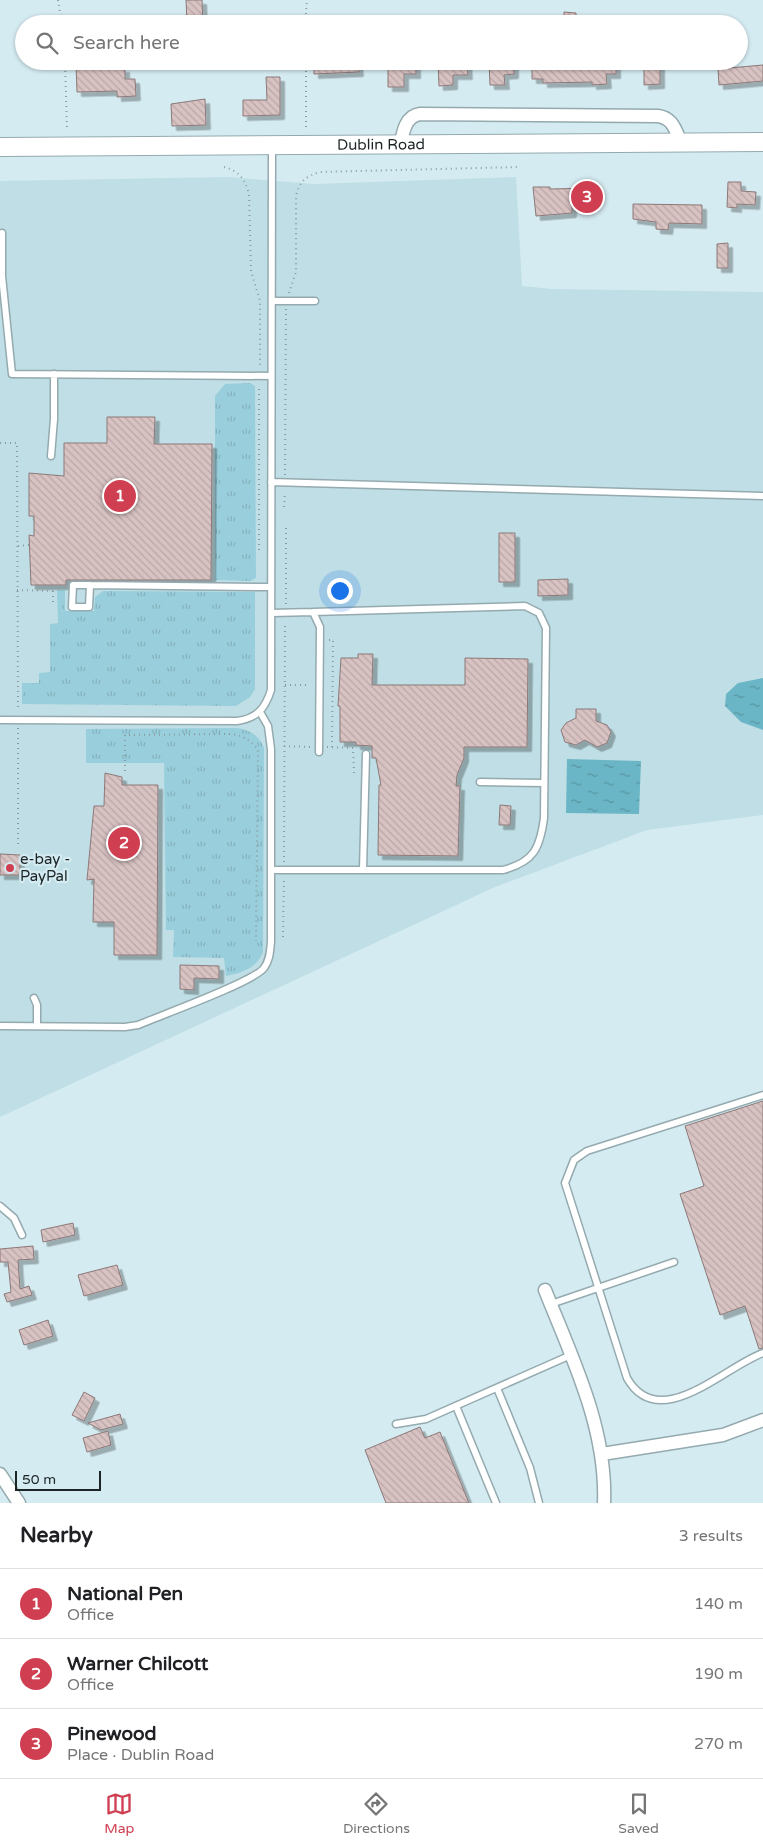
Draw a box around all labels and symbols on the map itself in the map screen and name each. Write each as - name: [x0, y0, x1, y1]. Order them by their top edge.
- street label: Dublin Road: [337, 135, 425, 154]
- pin: 3: [571, 178, 603, 216]
- pin: 1: [104, 477, 136, 515]
- your location: [327, 578, 353, 604]
- pin: 2: [108, 824, 140, 862]
- place label: e-bay - PayPal: [20, 850, 70, 885]
- marker: e-bay - PayPal: [4, 862, 16, 874]
- scale bar: [15, 1468, 101, 1491]

